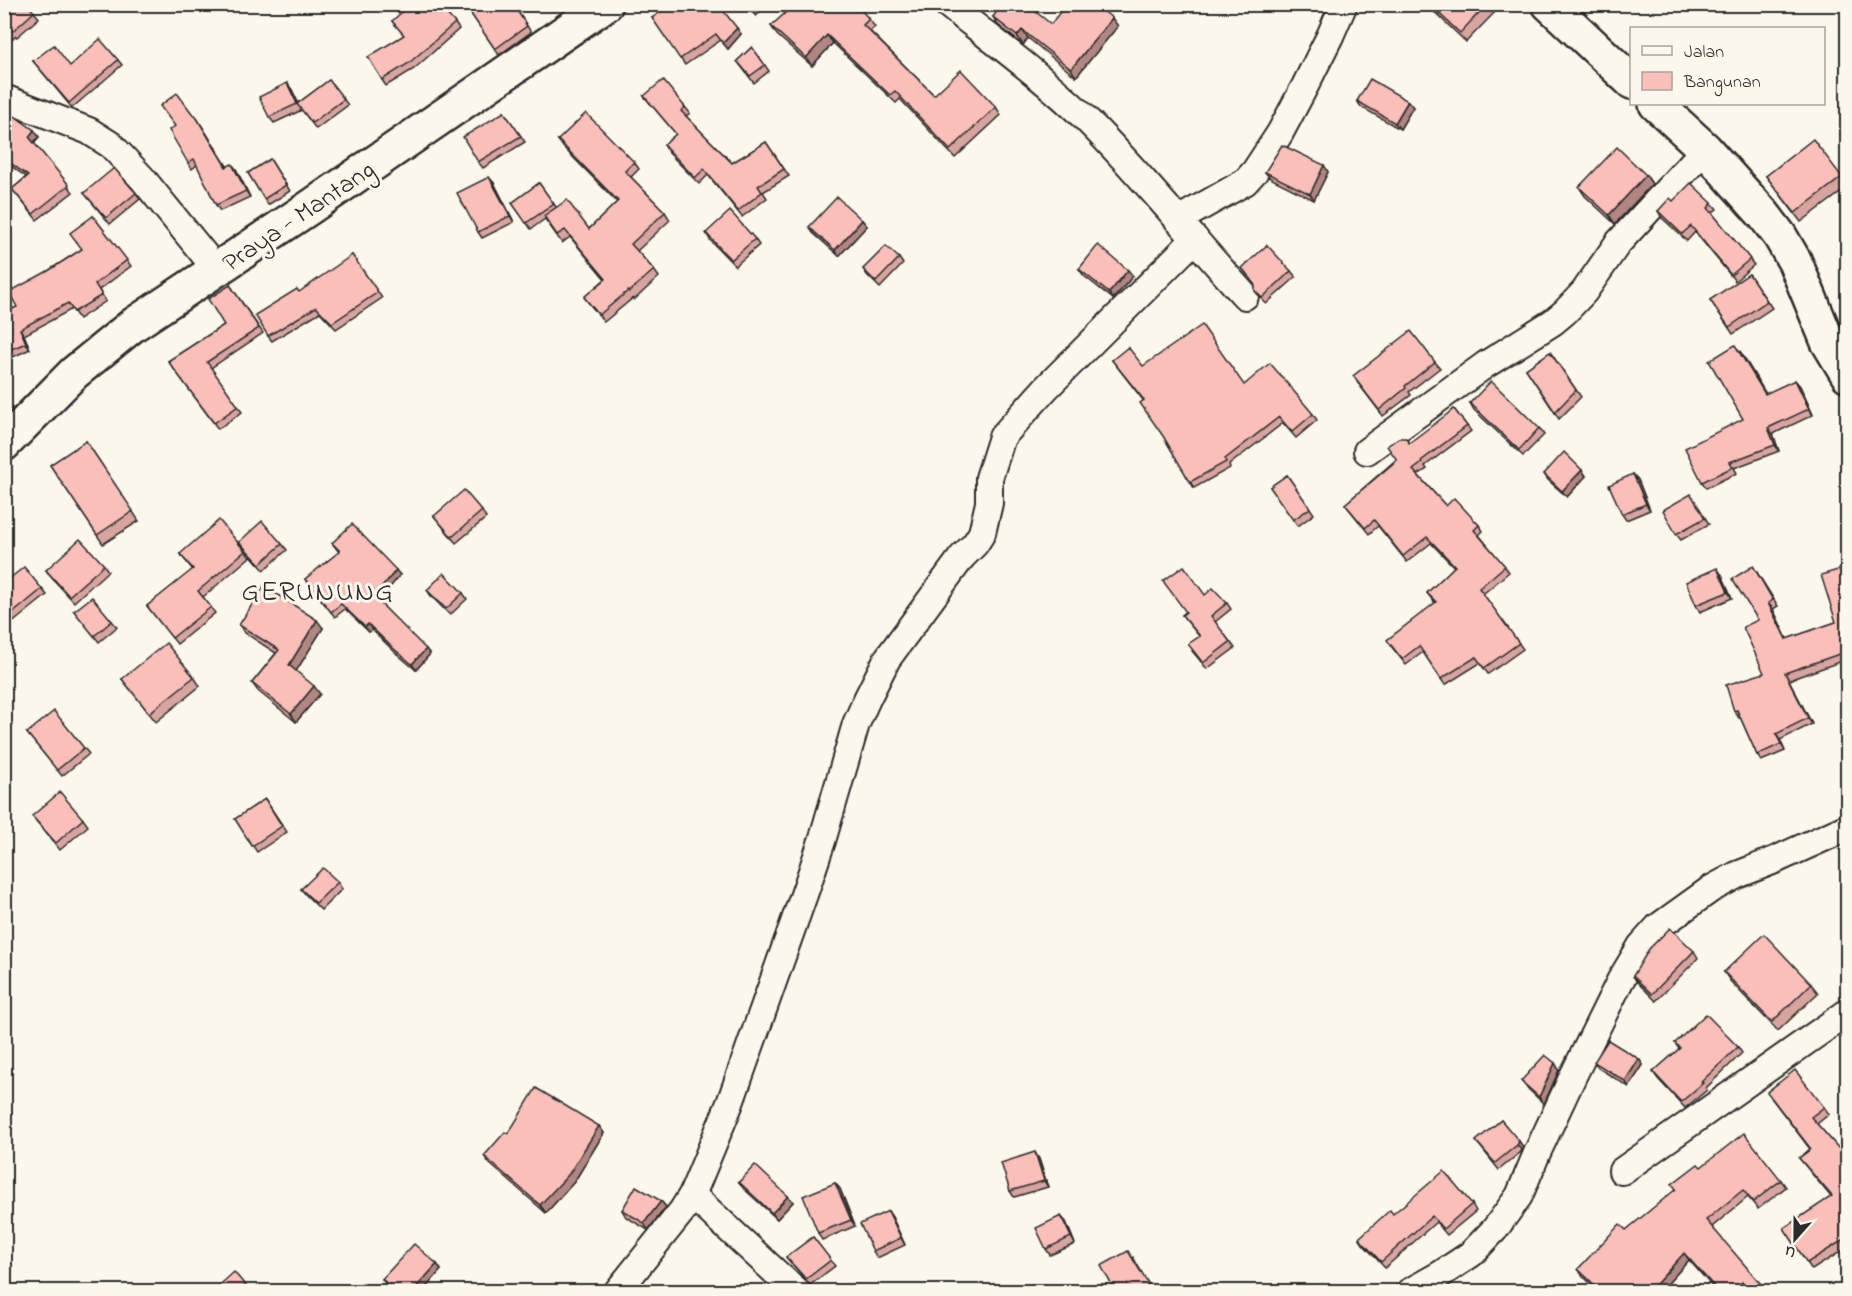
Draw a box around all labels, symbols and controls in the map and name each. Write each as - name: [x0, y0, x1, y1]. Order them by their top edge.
- legend: [1630, 27, 1825, 105]
- text: Jalan: [1684, 40, 1724, 66]
- text: Bangunan: [1683, 70, 1761, 97]
- street label: Praya - Mantang: [216, 152, 384, 283]
- district label: GERUNUNG: [242, 573, 394, 614]
- north arrow: [1765, 1209, 1825, 1269]
- text: U: [1781, 1238, 1799, 1264]

